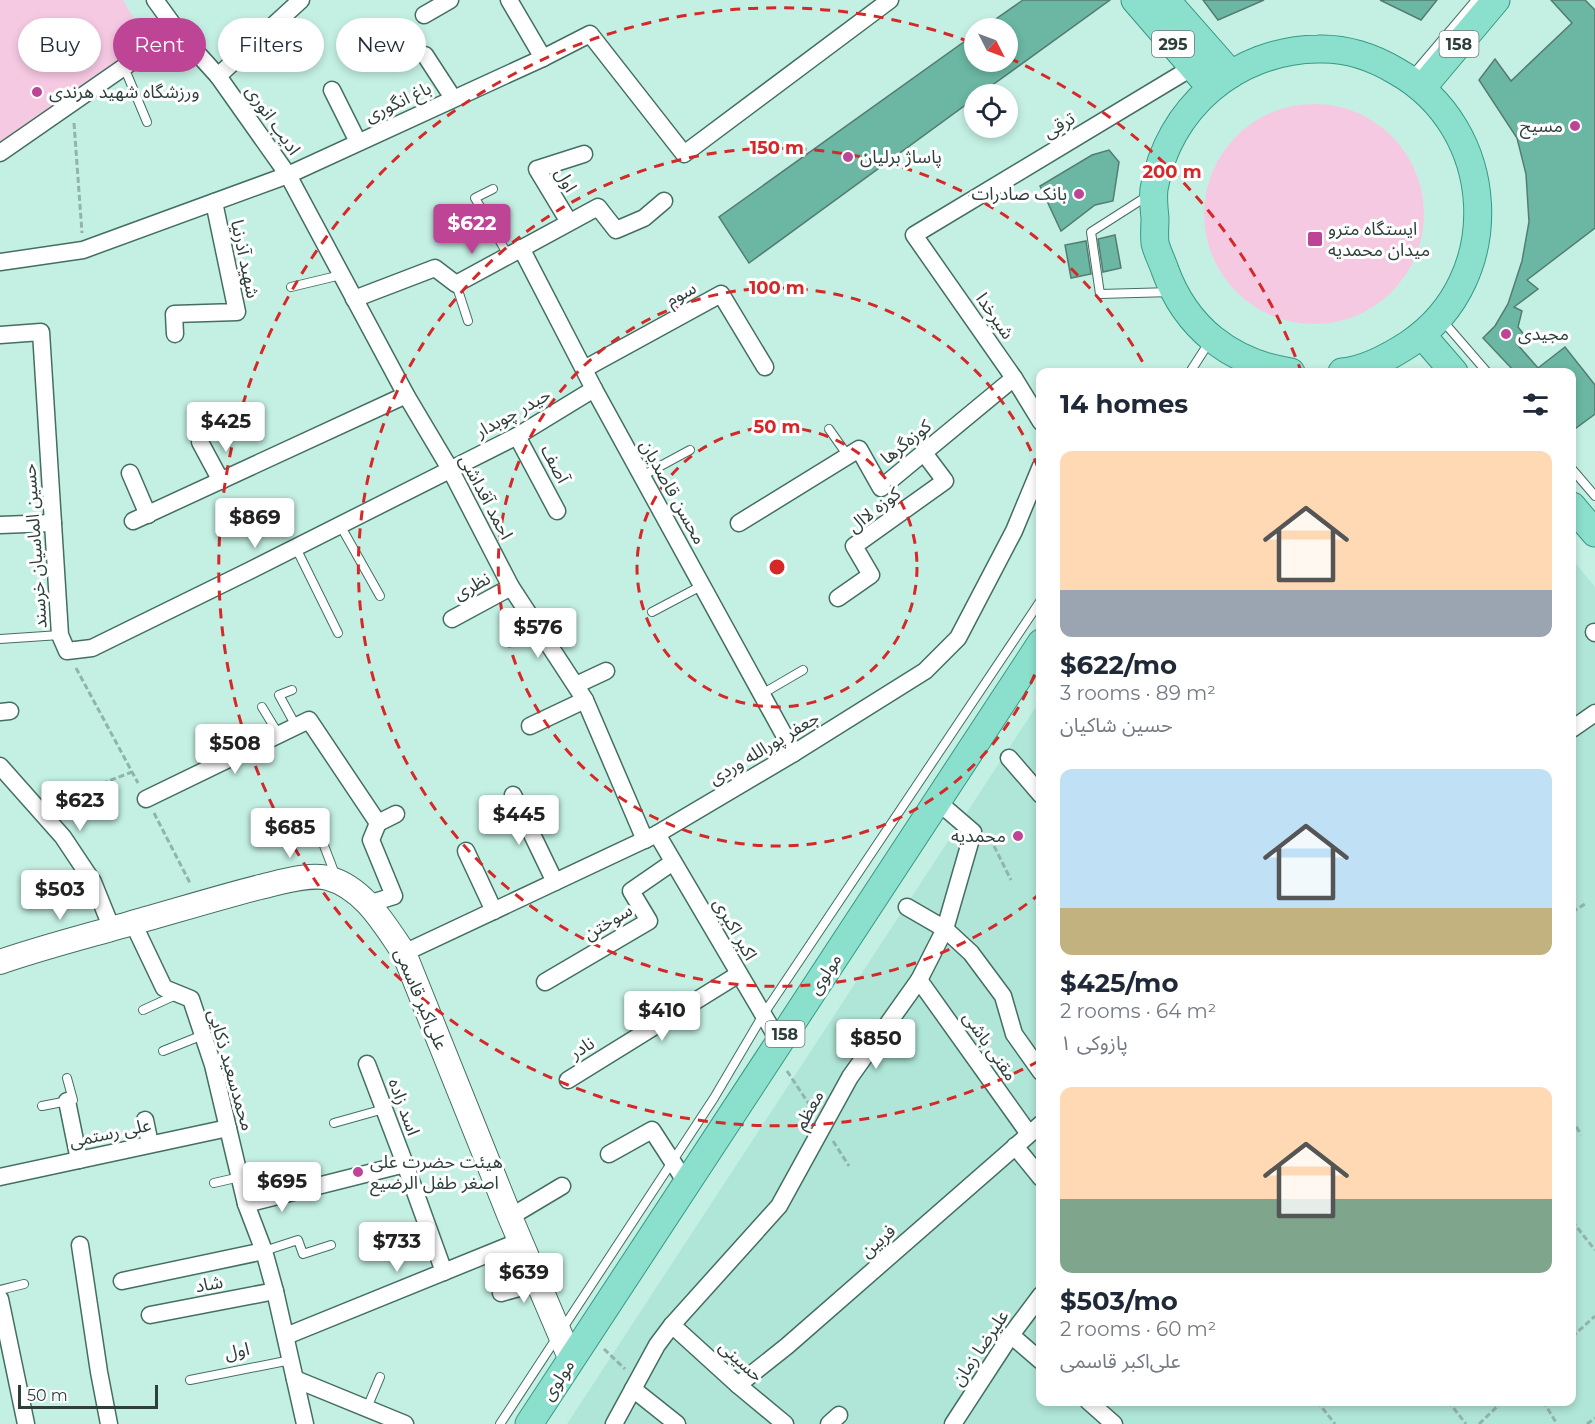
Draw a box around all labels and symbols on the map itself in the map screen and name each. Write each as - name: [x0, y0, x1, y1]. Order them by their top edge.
- north arrow: [964, 18, 1018, 72]
- road number: 295: [1152, 31, 1194, 57]
- road number: 158: [1440, 31, 1478, 57]
- street label: باغ انگوری: [361, 77, 436, 130]
- place label: ورزشگاه شهید هرندی: [49, 81, 199, 103]
- street label: ادیب انوری: [241, 81, 305, 159]
- marker: ورزشگاه شهید هرندی: [30, 85, 44, 99]
- street label: ترقی: [1039, 107, 1079, 143]
- place label: مسیح: [1520, 115, 1563, 139]
- marker: مسیح: [1568, 119, 1582, 133]
- text: 150 m: [750, 137, 804, 159]
- place label: پاساژ برلیان: [860, 146, 942, 168]
- marker: پاساژ برلیان: [841, 150, 855, 164]
- text: 200 m: [1142, 161, 1202, 183]
- street label: اول: [550, 164, 582, 196]
- place label: بانک صادرات: [971, 183, 1067, 205]
- marker: بانک صادرات: [1072, 187, 1086, 201]
- pin: $622: [436, 204, 508, 255]
- street label: شهید آذرنیا: [226, 218, 264, 300]
- place label: ایستگاه مترو میدان محمدیه: [1328, 218, 1430, 261]
- marker: ایستگاه مترو میدان محمدیه: [1306, 230, 1324, 248]
- street label: سوم: [662, 277, 701, 314]
- text: 100 m: [749, 277, 805, 299]
- street label: شیرخدا: [971, 289, 1019, 343]
- place label: مجیدی: [1518, 323, 1569, 345]
- marker: مجیدی: [1499, 327, 1513, 341]
- street label: حیدر چوبدار: [471, 383, 554, 443]
- pin: $425: [190, 402, 262, 453]
- street label: کوزه‌گرها: [876, 415, 936, 469]
- text: 50 m: [754, 416, 800, 438]
- street label: محسن قاصدیان: [635, 436, 711, 548]
- street label: آصف: [536, 441, 575, 488]
- street label: احمد آقداشی: [454, 451, 518, 543]
- street label: حسین الماسیان خرسند: [18, 463, 52, 629]
- street label: کوزه لاال: [843, 482, 905, 537]
- pin: $869: [219, 498, 291, 549]
- centre of rings: [767, 557, 787, 577]
- street label: نظری: [450, 567, 494, 605]
- pin: $576: [502, 608, 574, 659]
- street label: جعفر پورالله وردی: [705, 706, 823, 790]
- pin: $508: [199, 724, 271, 775]
- pin: $623: [44, 781, 116, 832]
- pin: $445: [483, 795, 555, 846]
- pin: $685: [254, 808, 326, 859]
- place label: محمدیه: [951, 825, 1006, 847]
- marker: محمدیه: [1011, 829, 1025, 843]
- pin: $503: [24, 870, 96, 921]
- street label: اکبر اکبری: [708, 894, 762, 964]
- street label: سوختن: [580, 899, 636, 945]
- street label: علی‌اکبر قاسمی: [390, 945, 452, 1053]
- street label: مولوی: [804, 949, 846, 999]
- pin: $410: [626, 991, 698, 1042]
- street label: محمدسعید ذکایی: [203, 1007, 259, 1133]
- street label: مقنی باشی: [958, 1007, 1022, 1085]
- pin: $850: [840, 1019, 912, 1070]
- road number: 158: [766, 1021, 804, 1047]
- street label: نادر: [565, 1032, 599, 1065]
- street label: اسد زاده: [384, 1076, 424, 1138]
- street label: معظم: [789, 1086, 830, 1135]
- street label: علی رستمی: [67, 1114, 153, 1152]
- place label: هیئت حضرت علی اصغر طفل الرضیع: [370, 1151, 503, 1197]
- pin: $695: [246, 1162, 318, 1213]
- marker: هیئت حضرت علی اصغر طفل الرضیع: [351, 1165, 365, 1179]
- street label: فربین: [856, 1220, 900, 1262]
- pin: $733: [361, 1222, 433, 1273]
- pin: $639: [488, 1253, 560, 1304]
- street label: شاد: [193, 1271, 225, 1297]
- street label: علیرضا زمان: [947, 1306, 1013, 1390]
- street label: حسینی: [714, 1335, 768, 1387]
- street label: اول: [223, 1338, 251, 1364]
- street label: مولوی: [537, 1355, 579, 1405]
- scale bar: [18, 1382, 158, 1410]

